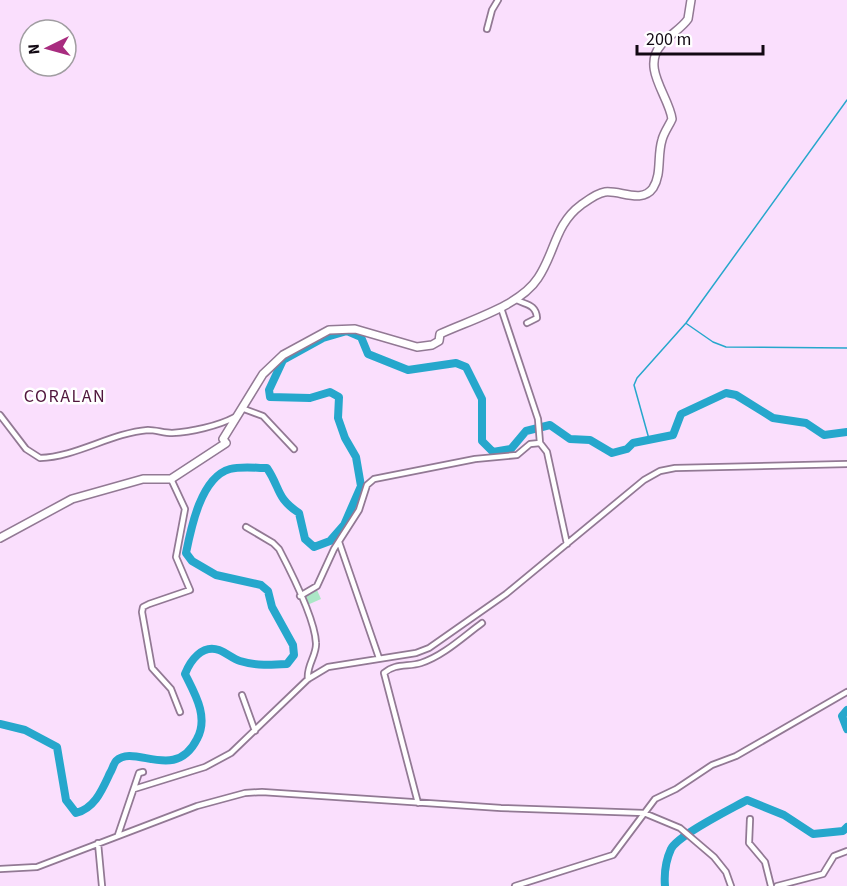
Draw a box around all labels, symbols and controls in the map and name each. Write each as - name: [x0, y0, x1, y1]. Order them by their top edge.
- north arrow: [18, 18, 78, 78]
- scale bar: [637, 18, 763, 56]
- text: 200 m: [646, 27, 691, 52]
- text: N: [23, 43, 45, 55]
- district label: CORALAN: [24, 384, 106, 409]

